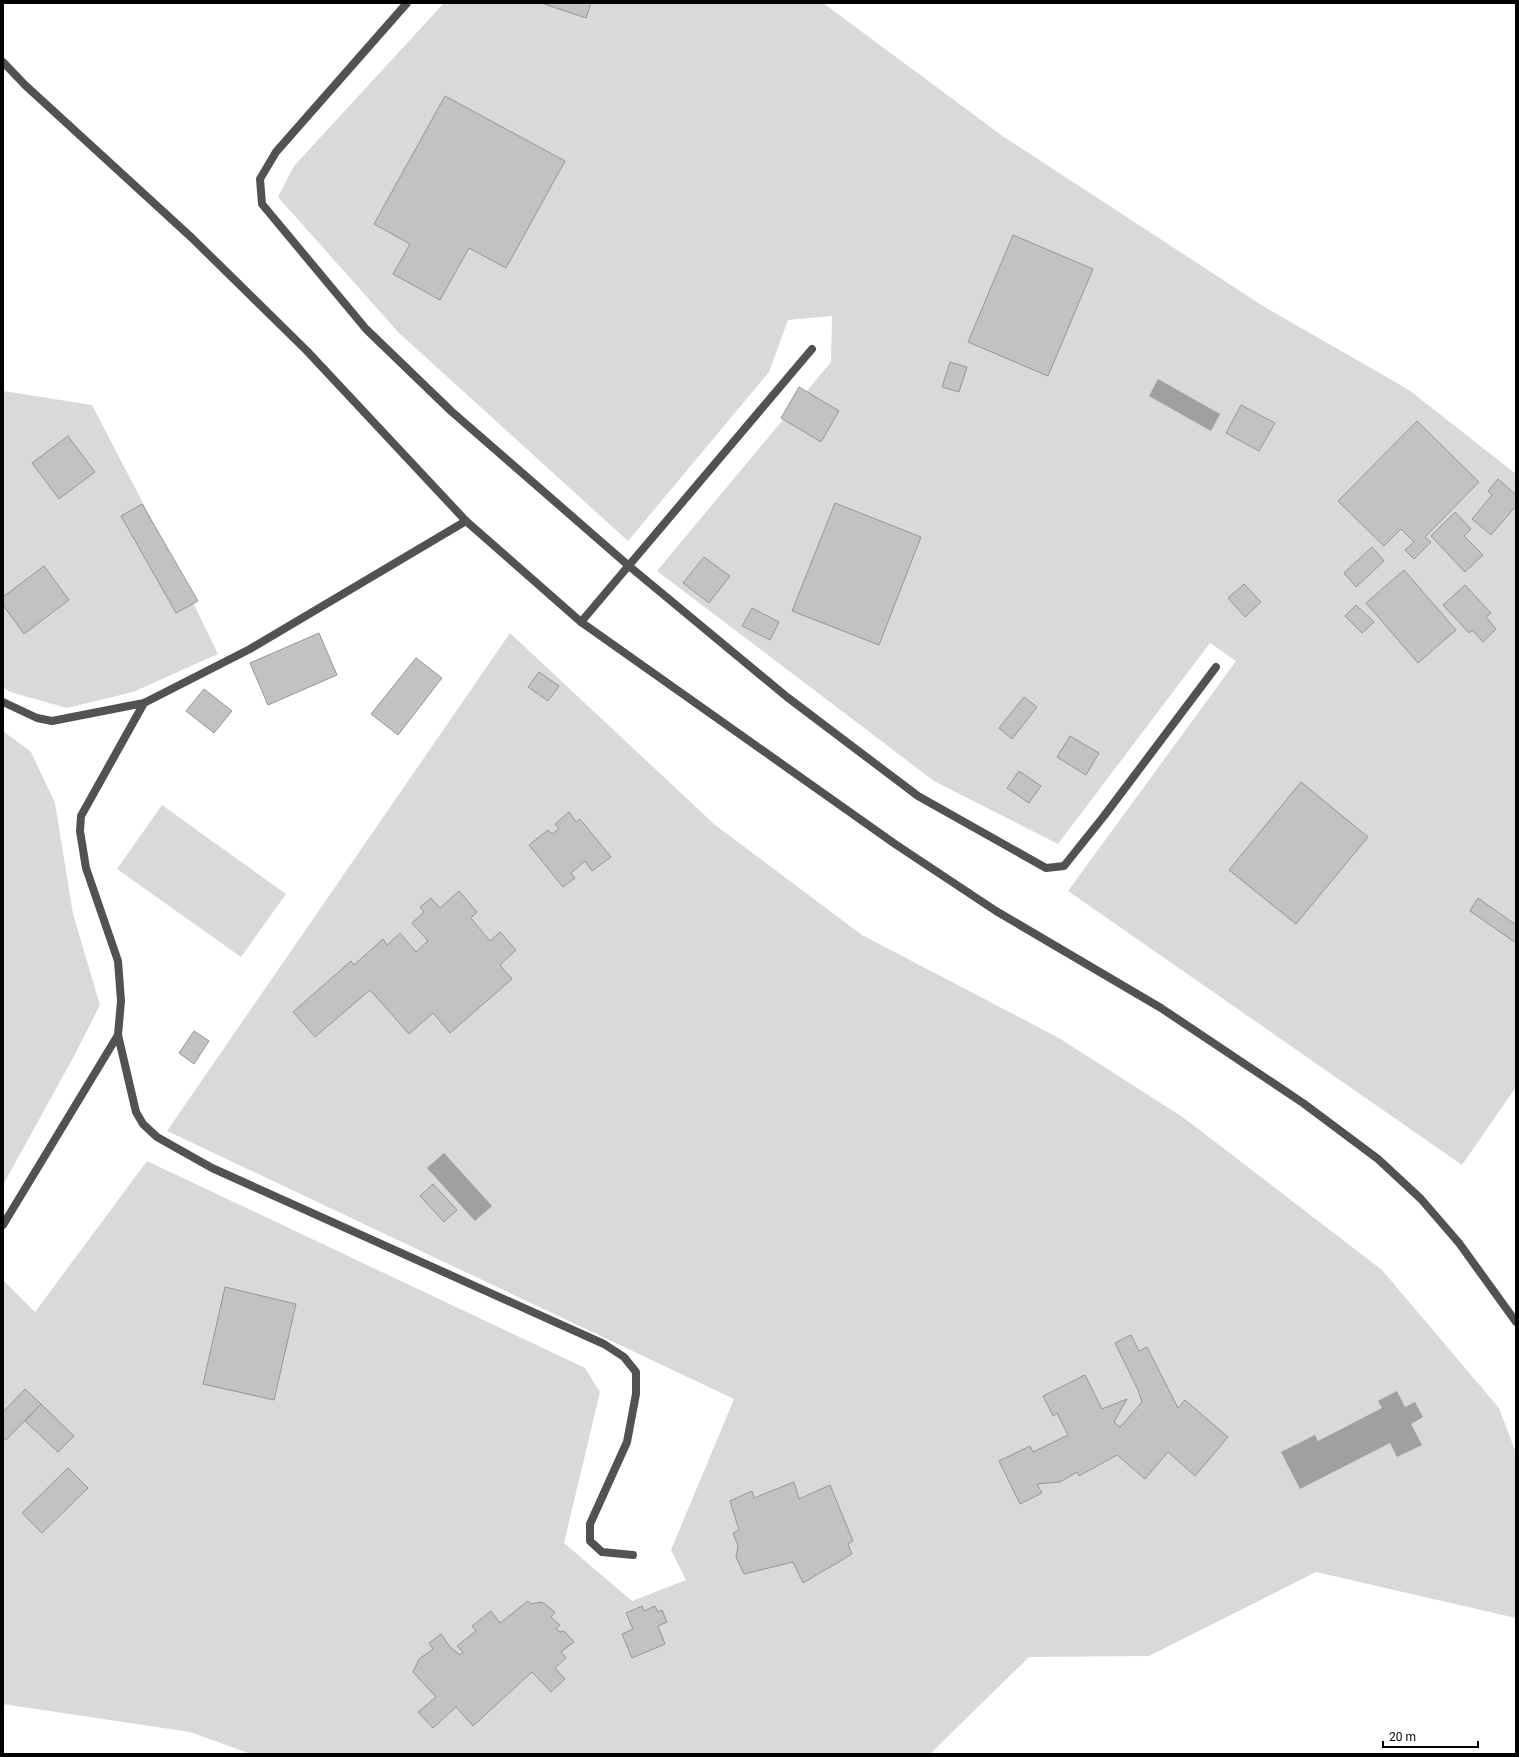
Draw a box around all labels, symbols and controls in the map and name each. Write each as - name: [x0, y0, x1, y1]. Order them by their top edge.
- scale bar: [1383, 1723, 1478, 1749]
- text: 20 m: [1389, 1730, 1416, 1744]

